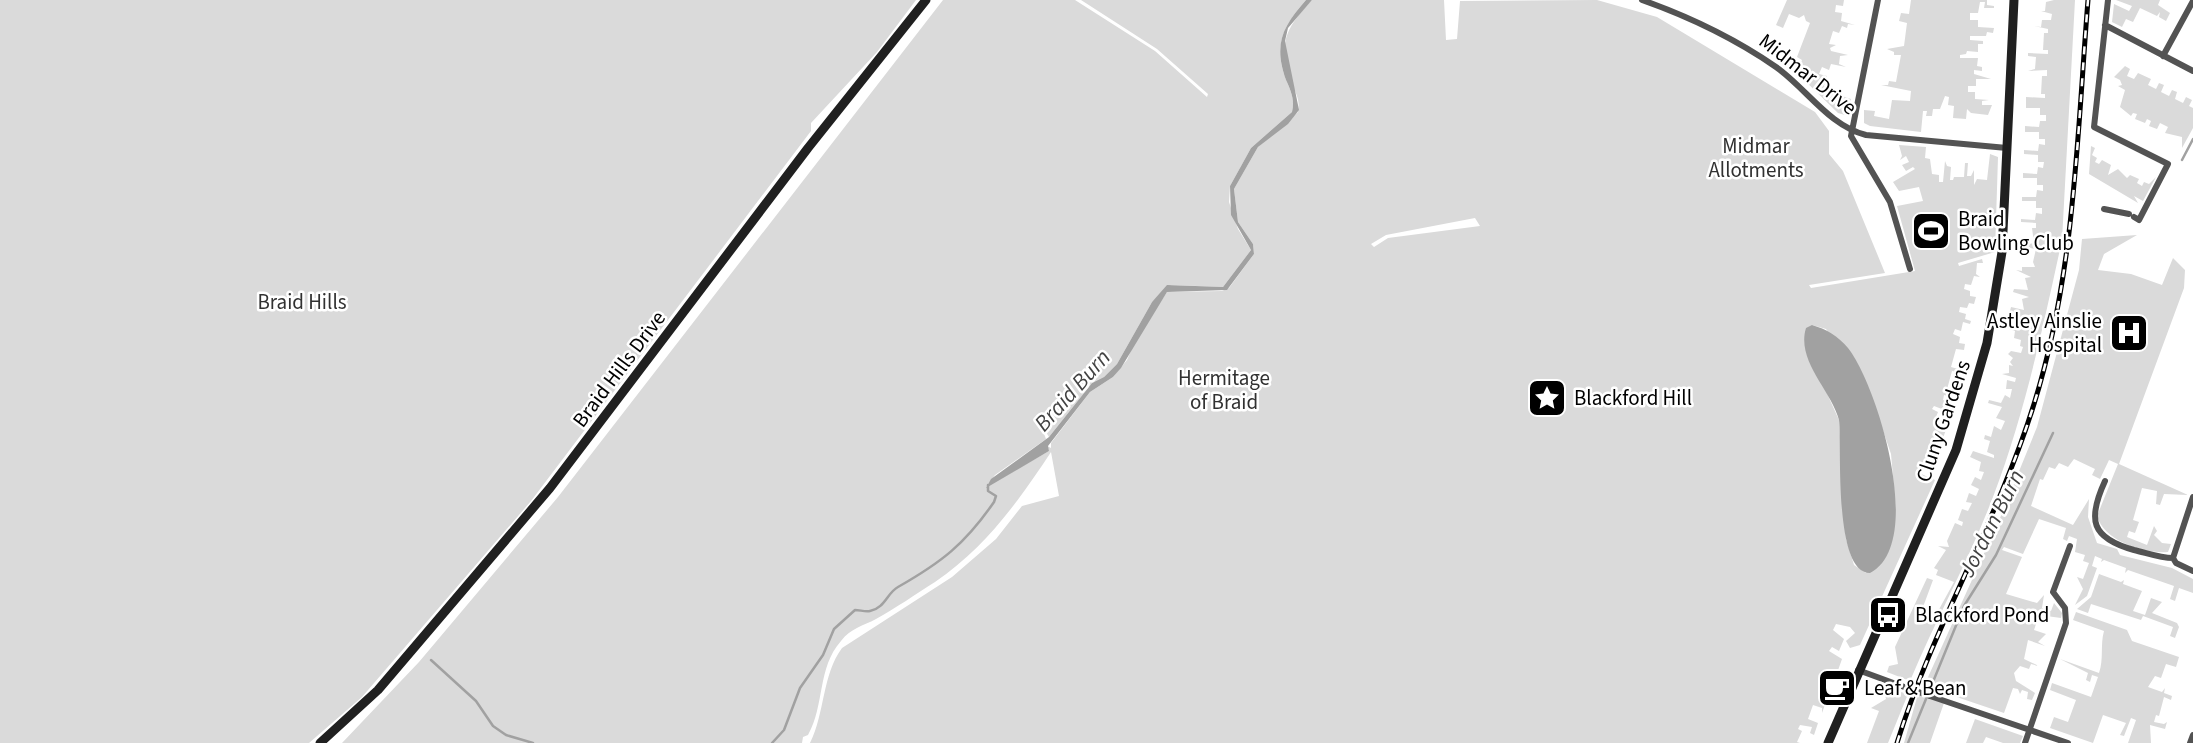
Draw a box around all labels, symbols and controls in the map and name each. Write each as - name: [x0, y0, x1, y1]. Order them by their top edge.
- street label: Midmar Drive: [1753, 26, 1863, 122]
- park label: Midmar Allotments: [1708, 131, 1804, 185]
- place label: Braid Bowling Club: [1958, 204, 2074, 258]
- sports icon: Braid Bowling Club: [1910, 210, 1952, 252]
- park label: Braid Hills: [257, 287, 347, 317]
- street label: Braid Hills Drive: [565, 305, 673, 433]
- place label: Astley Ainslie Hospital: [1987, 306, 2102, 360]
- hospital icon: Astley Ainslie Hospital: [2108, 312, 2150, 354]
- water label: Braid Burn: [1027, 342, 1118, 439]
- street label: Cluny Gardens: [1908, 356, 1978, 486]
- park label: Hermitage of Braid: [1178, 363, 1270, 417]
- place icon: Blackford Hill: [1526, 377, 1568, 419]
- place label: Blackford Hill: [1574, 383, 1692, 413]
- water label: Jordan Burn: [1950, 464, 2033, 583]
- bus stop icon: Blackford Pond: [1867, 594, 1909, 636]
- place label: Blackford Pond: [1915, 600, 2049, 630]
- cafe icon: Leaf & Bean: [1816, 667, 1858, 709]
- place label: Leaf & Bean: [1864, 673, 1967, 703]

